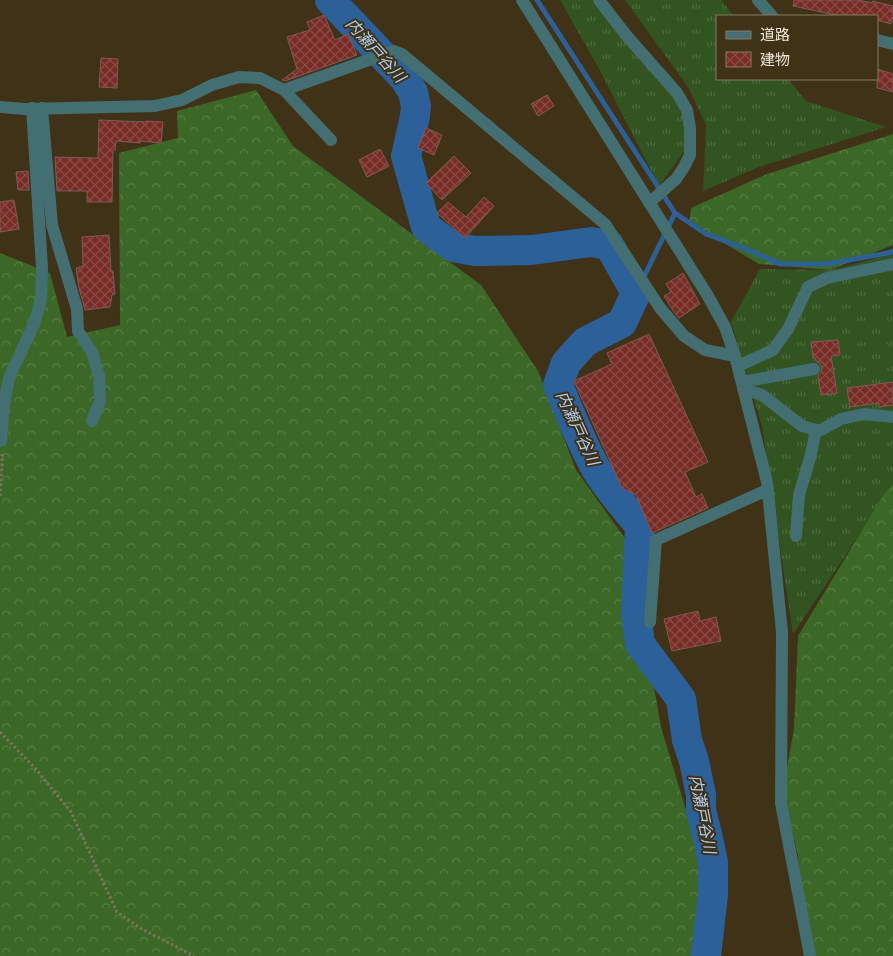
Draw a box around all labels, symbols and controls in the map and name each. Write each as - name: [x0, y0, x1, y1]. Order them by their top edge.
- water label: 内瀬戸谷川: [342, 14, 412, 88]
- legend: [716, 15, 878, 80]
- text: 道路: [760, 25, 790, 44]
- text: 建物: [760, 50, 790, 69]
- water label: 内瀬戸谷川: [552, 388, 605, 470]
- water label: 内瀬戸谷川: [686, 773, 721, 857]

